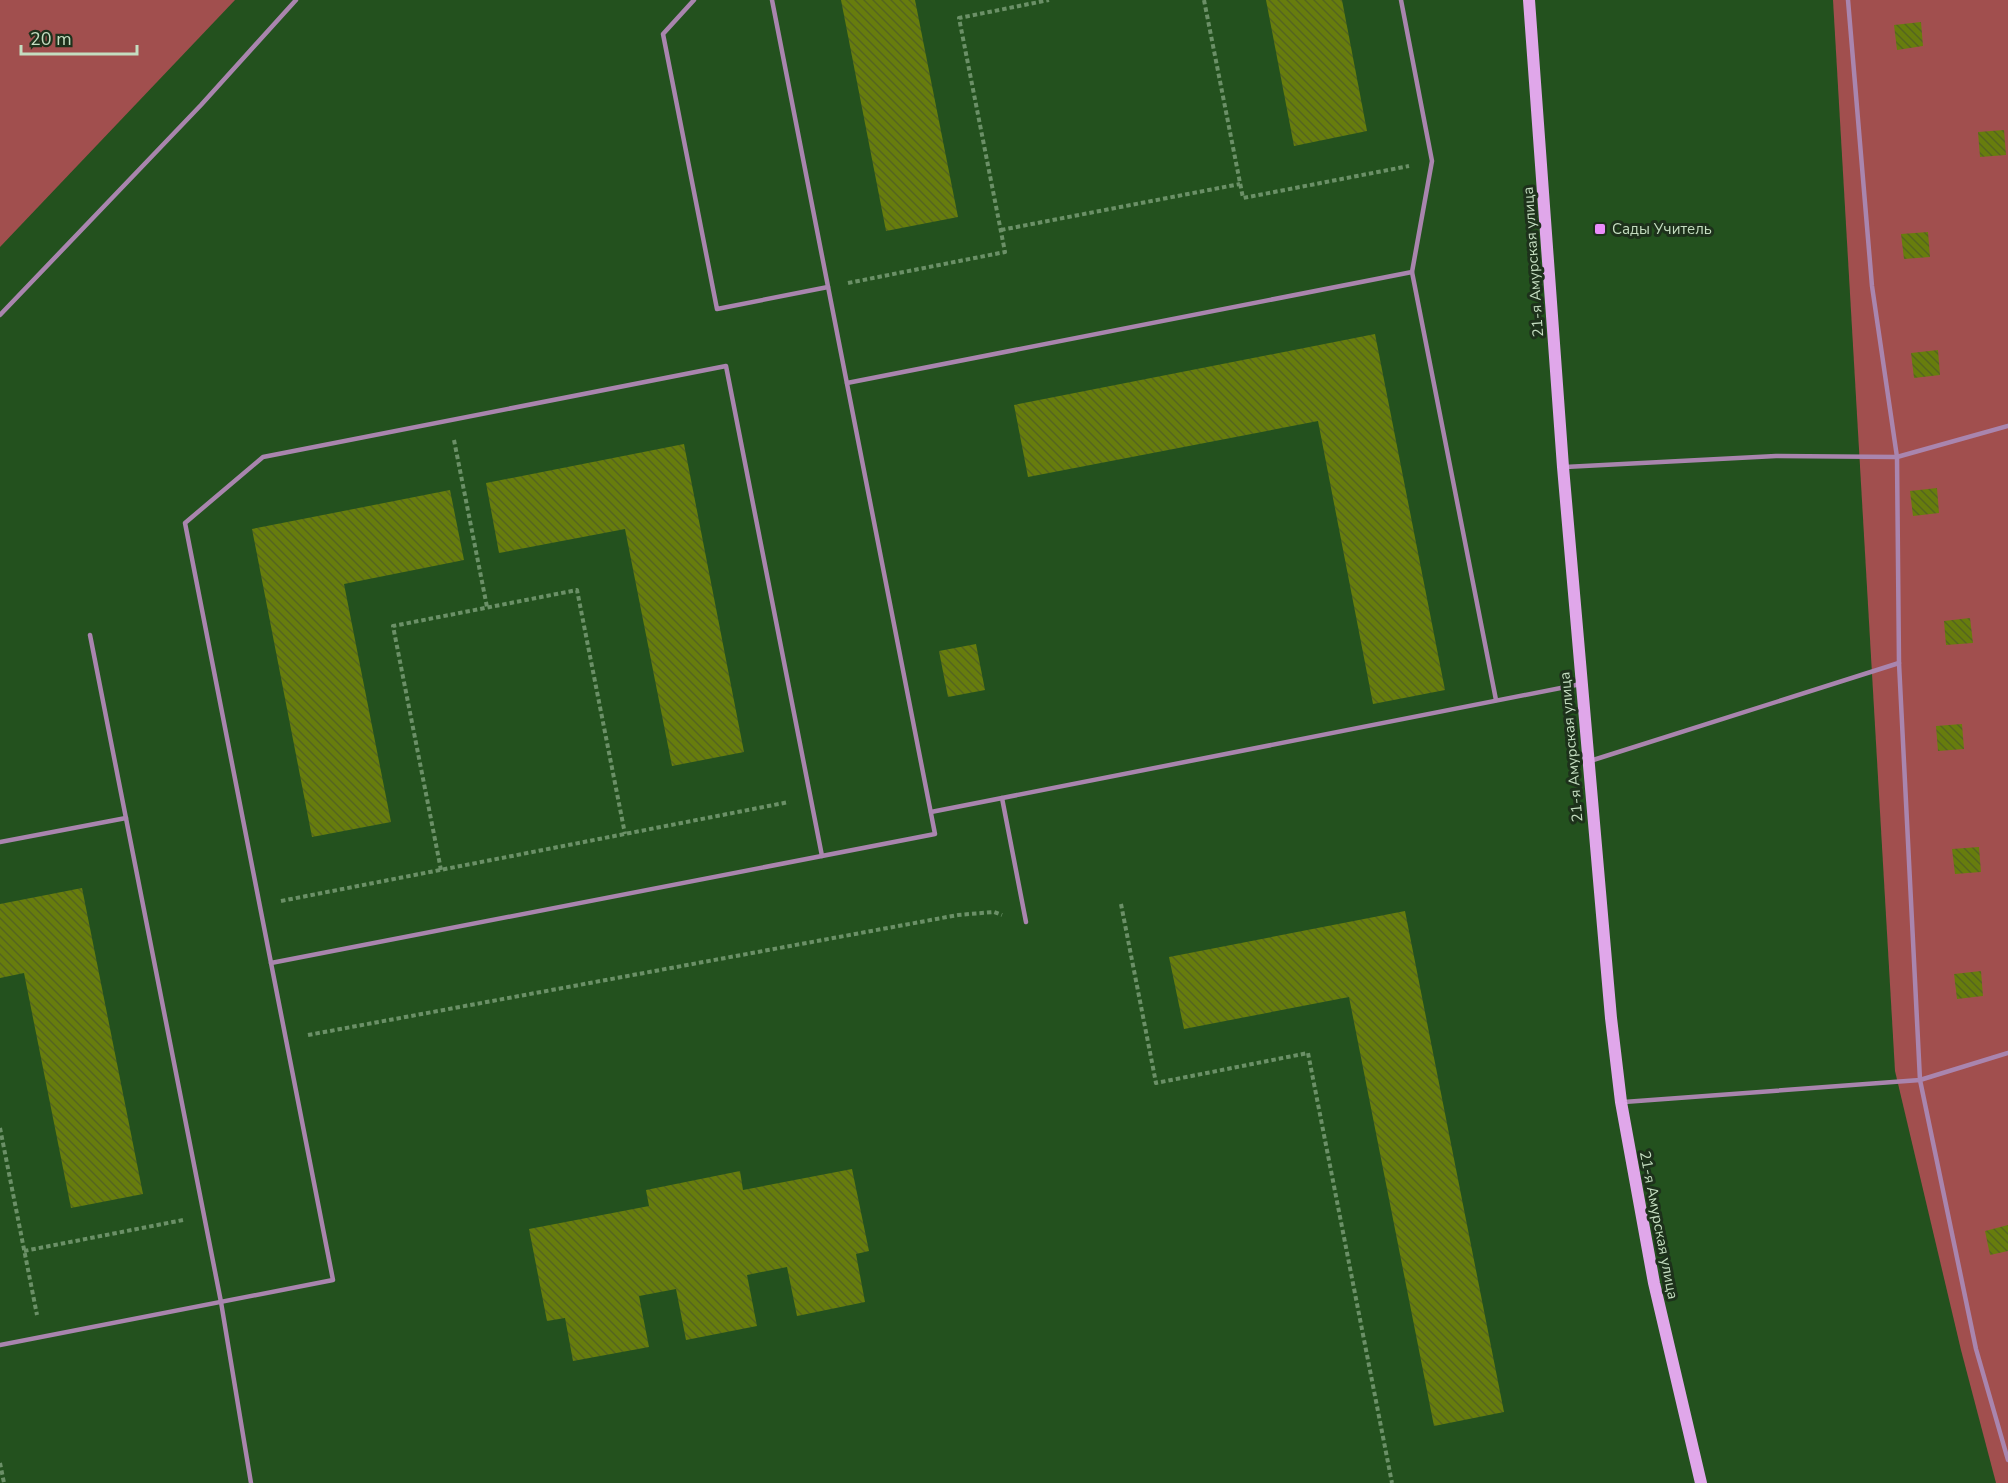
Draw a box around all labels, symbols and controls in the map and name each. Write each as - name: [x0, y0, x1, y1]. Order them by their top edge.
- scale bar: [21, 18, 136, 56]
- text: 20 m: [30, 27, 72, 51]
- street label: 21-я Амурская улица: [1518, 186, 1548, 338]
- place label: Сады Учитель: [1612, 219, 1712, 239]
- marker: Сады Учитель: [1593, 222, 1607, 236]
- street label: 21-я Амурская улица: [1554, 671, 1588, 823]
- street label: 21-я Амурская улица: [1635, 1149, 1683, 1301]

